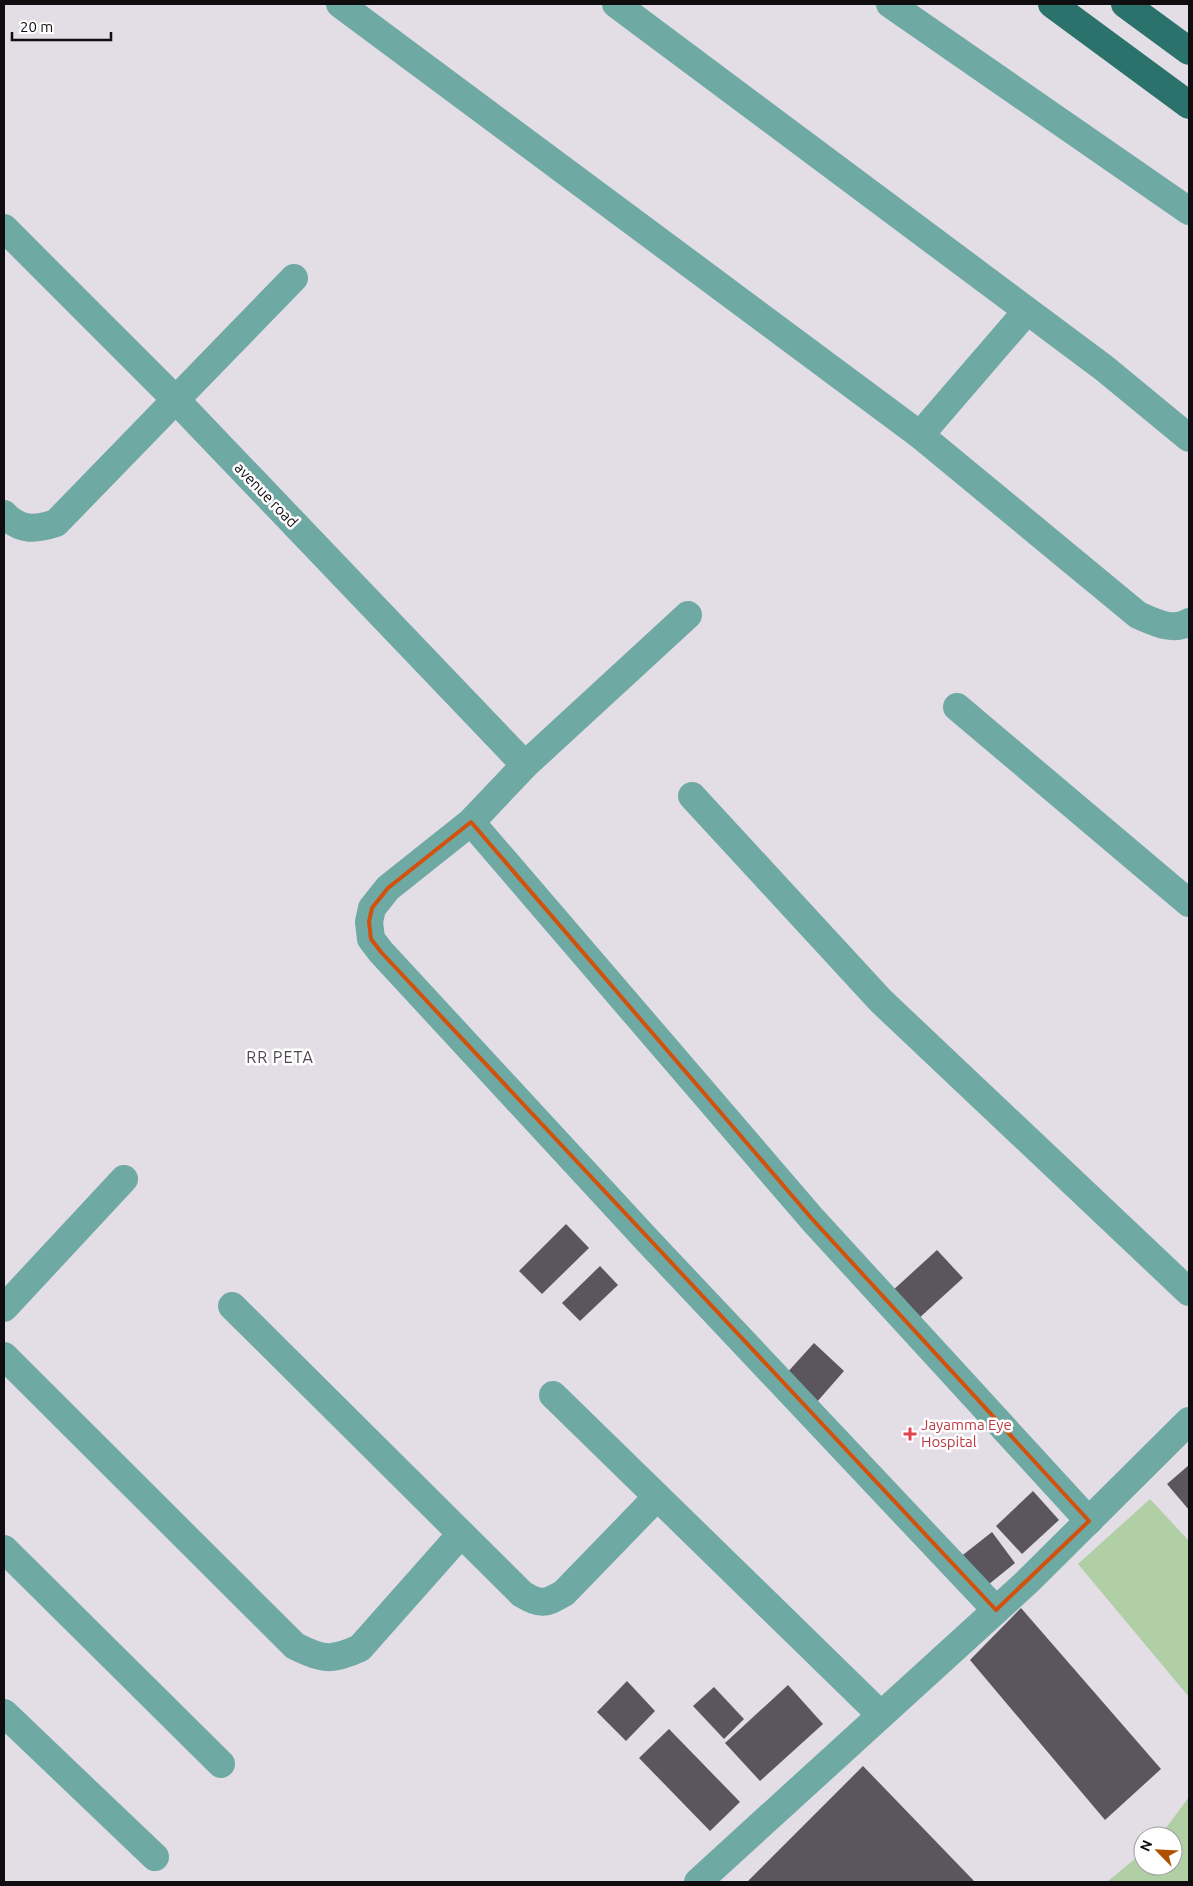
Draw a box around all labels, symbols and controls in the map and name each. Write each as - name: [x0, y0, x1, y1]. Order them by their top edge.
- scale bar: [12, 10, 111, 42]
- text: 20 m: [20, 18, 53, 35]
- street label: avenue road: [231, 459, 301, 530]
- district label: RR PETA: [246, 1048, 314, 1066]
- place label: Jayamma Eye Hospital: [921, 1416, 1012, 1450]
- marker: Jayamma Eye Hospital: [903, 1427, 917, 1441]
- north arrow: [1133, 1826, 1183, 1876]
- text: N: [1137, 1838, 1156, 1854]

